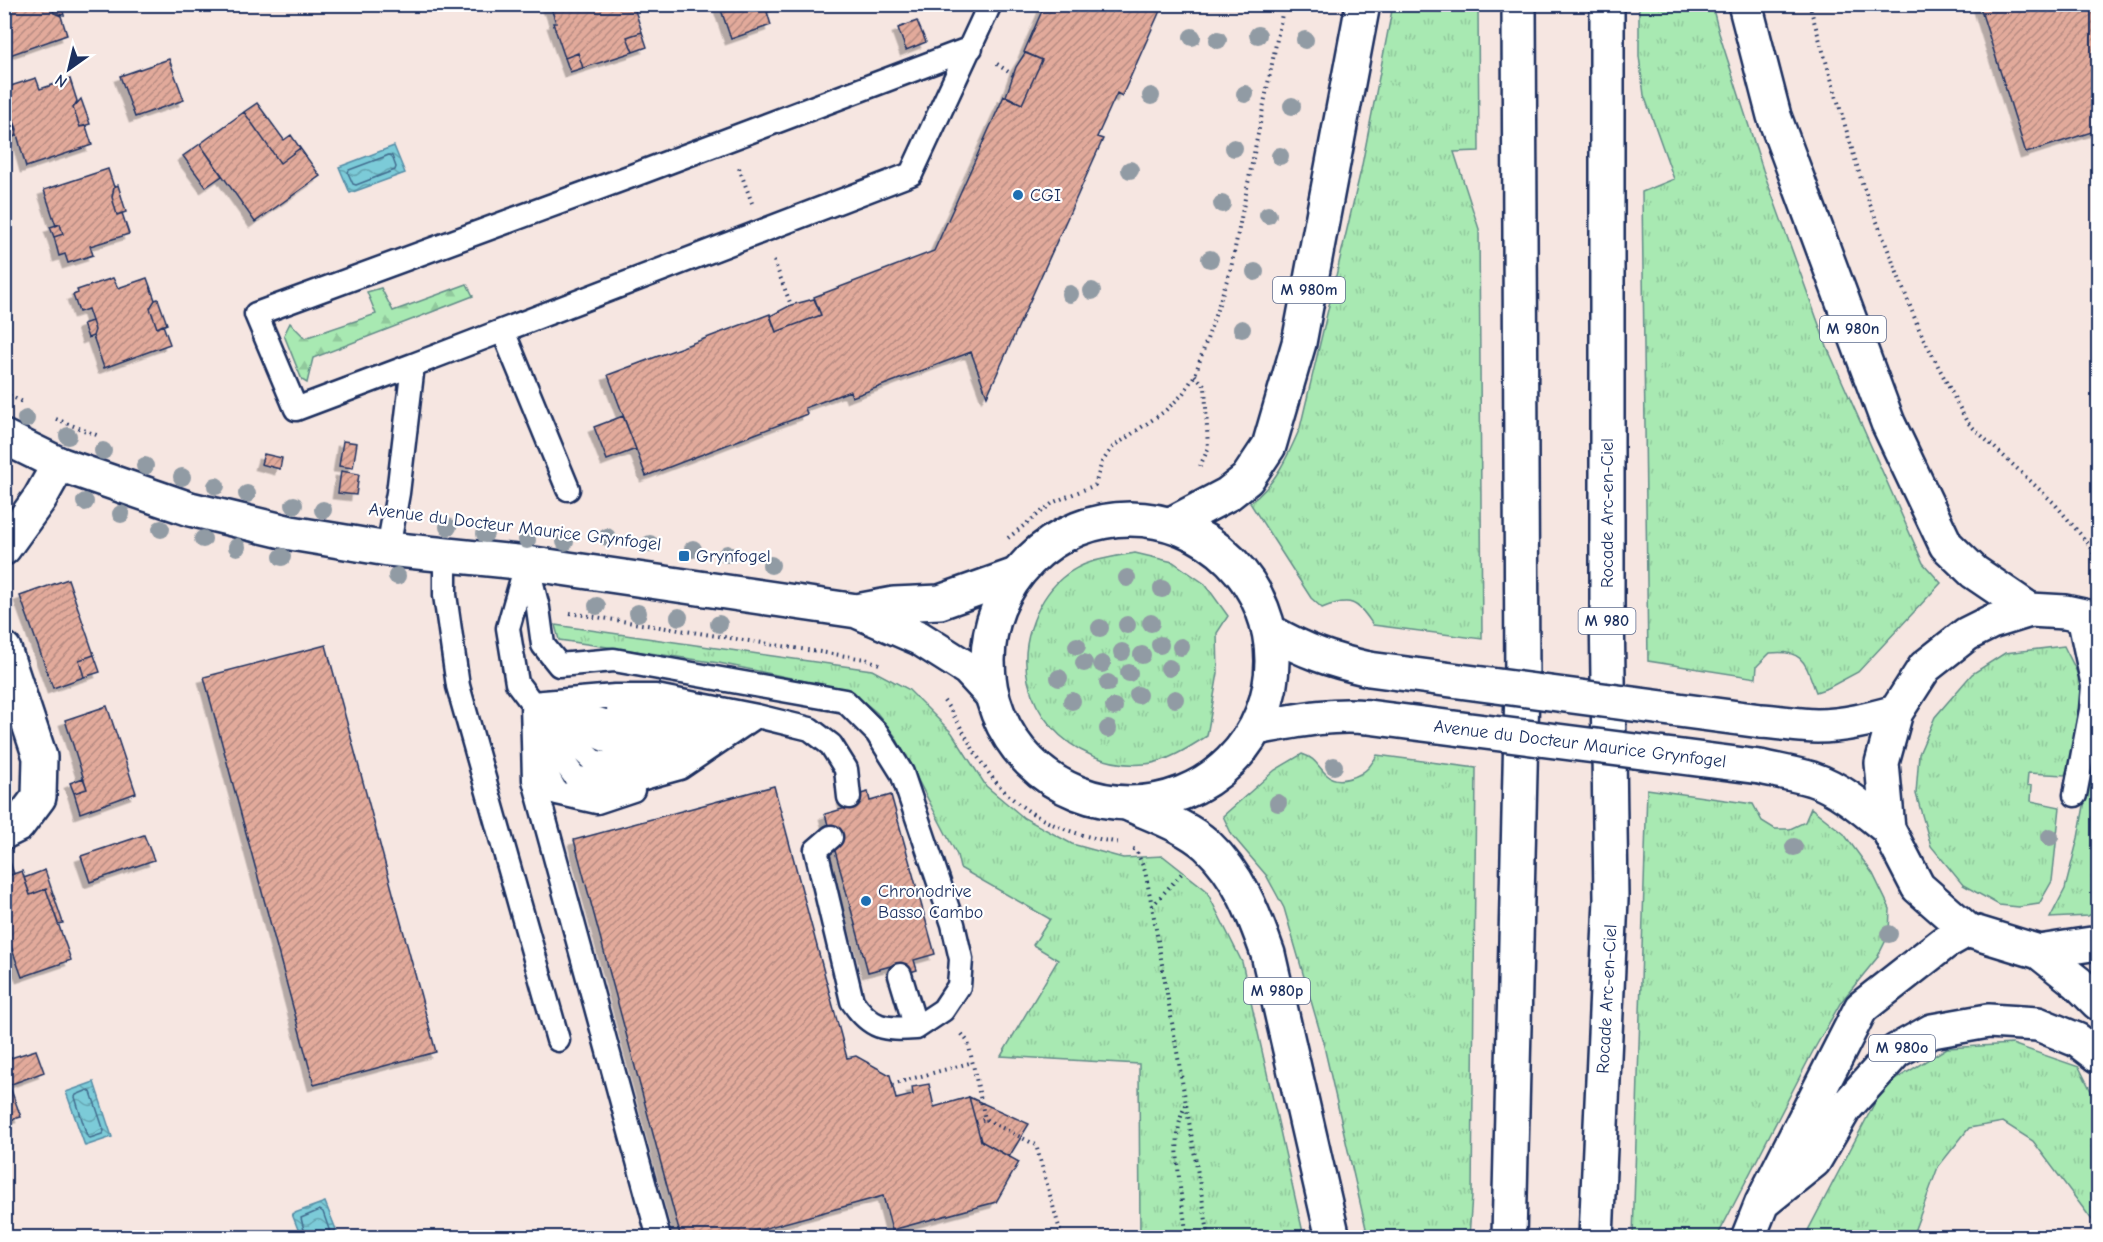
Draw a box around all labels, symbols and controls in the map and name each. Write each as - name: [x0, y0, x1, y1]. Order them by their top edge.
- north arrow: [39, 39, 99, 99]
- text: N: [52, 70, 71, 91]
- place label: CGI: [1030, 185, 1061, 206]
- marker: CGI: [1011, 188, 1025, 202]
- road number: M 980m: [1273, 277, 1345, 303]
- road number: M 980n: [1820, 316, 1886, 342]
- street label: Rocade Arc-en-Ciel: [1597, 438, 1618, 588]
- street label: Avenue du Docteur Maurice Grynfogel: [368, 499, 662, 555]
- place label: Grynfogel: [696, 546, 771, 567]
- marker: Grynfogel: [677, 549, 691, 563]
- road number: M 980: [1578, 608, 1636, 634]
- street label: Avenue du Docteur Maurice Grynfogel: [1433, 716, 1727, 772]
- place label: Chronodrive Basso Cambo: [878, 881, 983, 923]
- marker: Chronodrive Basso Cambo: [859, 894, 873, 908]
- street label: Rocade Arc-en-Ciel: [1593, 924, 1621, 1074]
- road number: M 980p: [1244, 978, 1310, 1004]
- road number: M 980o: [1869, 1035, 1935, 1061]

